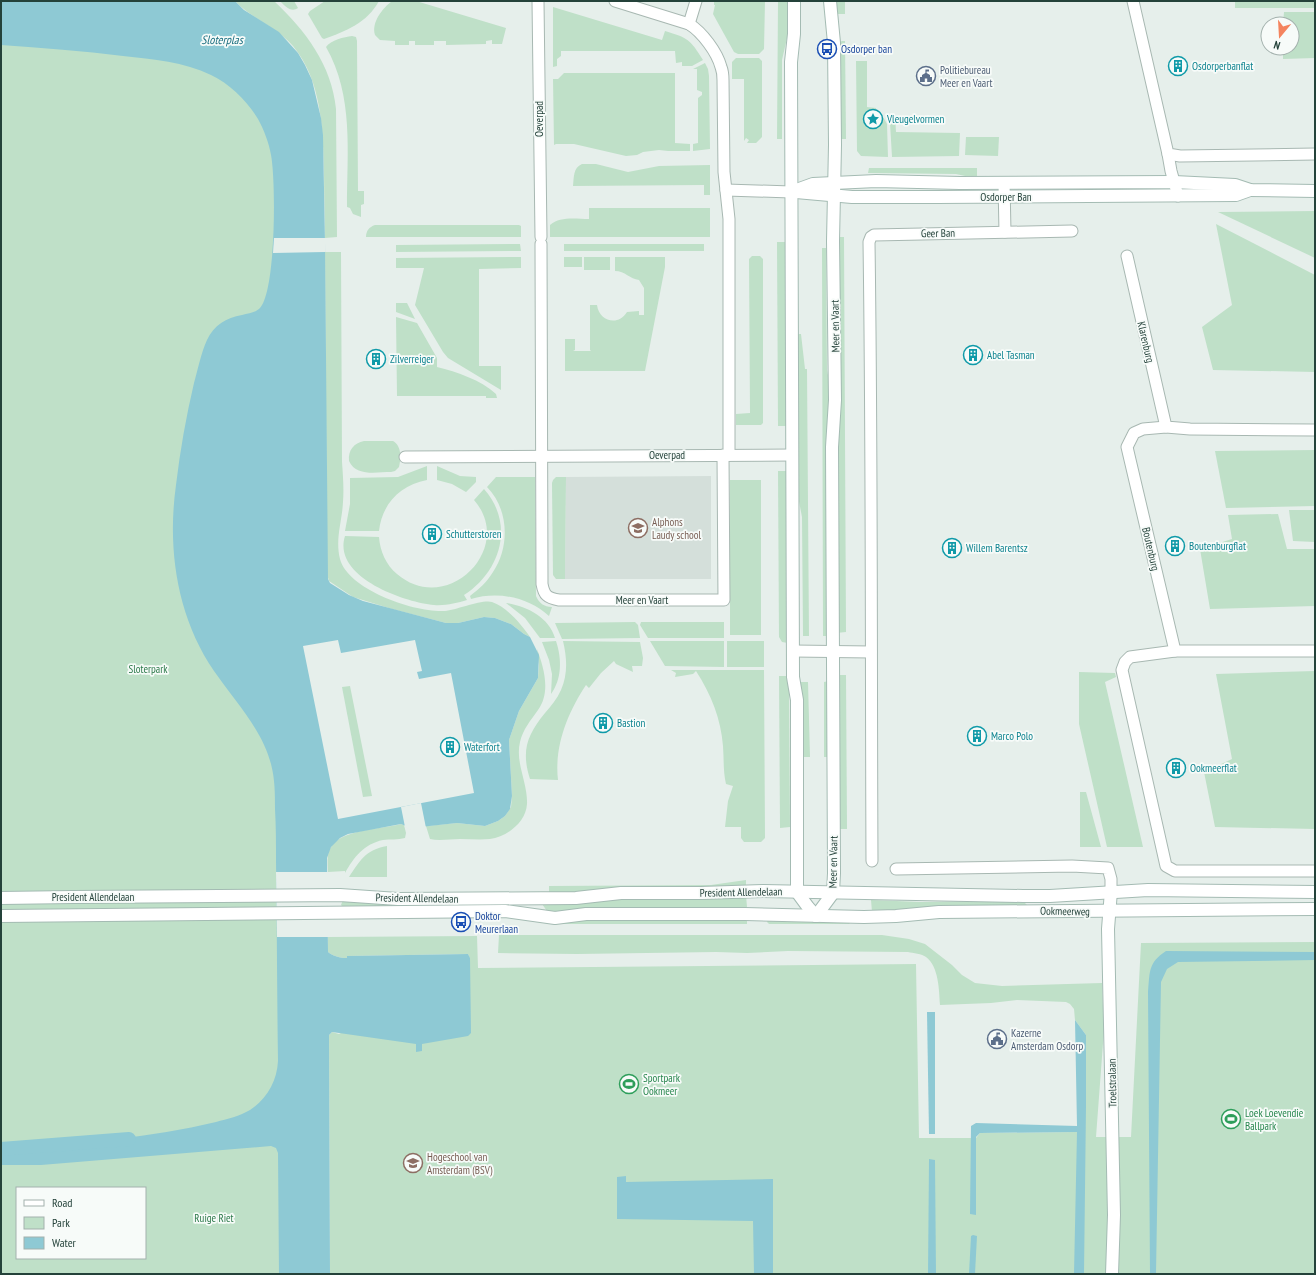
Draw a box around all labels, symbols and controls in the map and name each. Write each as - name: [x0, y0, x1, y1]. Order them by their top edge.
- north arrow: [1260, 16, 1300, 56]
- water label: Sloterplas: [201, 32, 245, 47]
- bus stop icon: Osdorper ban: [816, 38, 838, 60]
- text: N: [1272, 38, 1282, 53]
- place label: Osdorper ban: [841, 42, 892, 56]
- building icon: Osdorperbanflat: [1167, 55, 1189, 77]
- place label: Osdorperbanflat: [1192, 59, 1253, 73]
- place label: Politiebureau Meer en Vaart: [940, 63, 993, 90]
- public building icon: Politiebureau Meer en Vaart: [915, 65, 937, 87]
- street label: Oeverpad: [532, 101, 546, 137]
- place icon: Vleugelvormen: [862, 108, 884, 130]
- place label: Vleugelvormen: [886, 112, 945, 126]
- street label: Osdorper Ban: [980, 190, 1032, 204]
- street label: Geer Ban: [921, 226, 955, 240]
- street label: Meer en Vaart: [828, 300, 842, 352]
- street label: Klarenburg: [1134, 320, 1158, 364]
- building icon: Abel Tasman: [962, 344, 984, 366]
- building icon: Zilverreiger: [365, 348, 387, 370]
- place label: Abel Tasman: [987, 348, 1035, 362]
- place label: Zilverreiger: [390, 352, 434, 366]
- street label: Oeverpad: [649, 448, 685, 462]
- place label: Alphons Laudy school: [652, 515, 701, 542]
- school or university icon: Alphons Laudy school: [627, 517, 649, 539]
- building icon: Schutterstoren: [421, 523, 443, 545]
- street label: Boutenburg: [1139, 526, 1163, 572]
- place label: Schutterstoren: [446, 527, 502, 541]
- building icon: Boutenburgflat: [1164, 535, 1186, 557]
- building icon: Willem Barentsz: [941, 537, 963, 559]
- place label: Boutenburgflat: [1189, 539, 1246, 553]
- place label: Willem Barentsz: [966, 541, 1028, 555]
- street label: Meer en Vaart: [616, 593, 668, 607]
- park label: Sloterpark: [129, 662, 168, 676]
- building icon: Bastion: [592, 712, 614, 734]
- place label: Bastion: [617, 716, 645, 730]
- building icon: Marco Polo: [966, 725, 988, 747]
- place label: Marco Polo: [991, 729, 1033, 743]
- building icon: Waterfort: [439, 736, 461, 758]
- place label: Waterfort: [464, 740, 500, 754]
- building icon: Ookmeerflat: [1165, 757, 1187, 779]
- place label: Ookmeerflat: [1190, 761, 1237, 775]
- street label: Meer en Vaart: [826, 836, 840, 888]
- street label: President Allendelaan: [700, 884, 783, 900]
- street label: President Allendelaan: [52, 890, 135, 904]
- street label: President Allendelaan: [376, 890, 459, 906]
- street label: Ookmeerweg: [1040, 904, 1090, 918]
- place label: Doktor Meurerlaan: [475, 909, 518, 936]
- bus stop icon: Doktor Meurerlaan: [450, 911, 472, 933]
- place label: Kazerne Amsterdam Osdorp: [1011, 1026, 1084, 1053]
- public building icon: Kazerne Amsterdam Osdorp: [986, 1028, 1008, 1050]
- street label: Troelstralaan: [1105, 1058, 1119, 1108]
- place label: Sportpark Ookmeer: [643, 1071, 681, 1098]
- sports icon: Sportpark Ookmeer: [618, 1073, 640, 1095]
- place label: Loek Loevendie Ballpark: [1245, 1106, 1304, 1133]
- sports icon: Loek Loevendie Ballpark: [1220, 1108, 1242, 1130]
- place label: Hogeschool van Amsterdam (BSV): [427, 1150, 493, 1177]
- school or university icon: Hogeschool van Amsterdam (BSV): [402, 1152, 424, 1174]
- legend: [16, 1187, 146, 1259]
- text: Road: [52, 1195, 72, 1210]
- park label: Ruige Riet: [194, 1211, 234, 1225]
- text: Park: [52, 1215, 70, 1230]
- text: Water: [52, 1235, 77, 1250]

